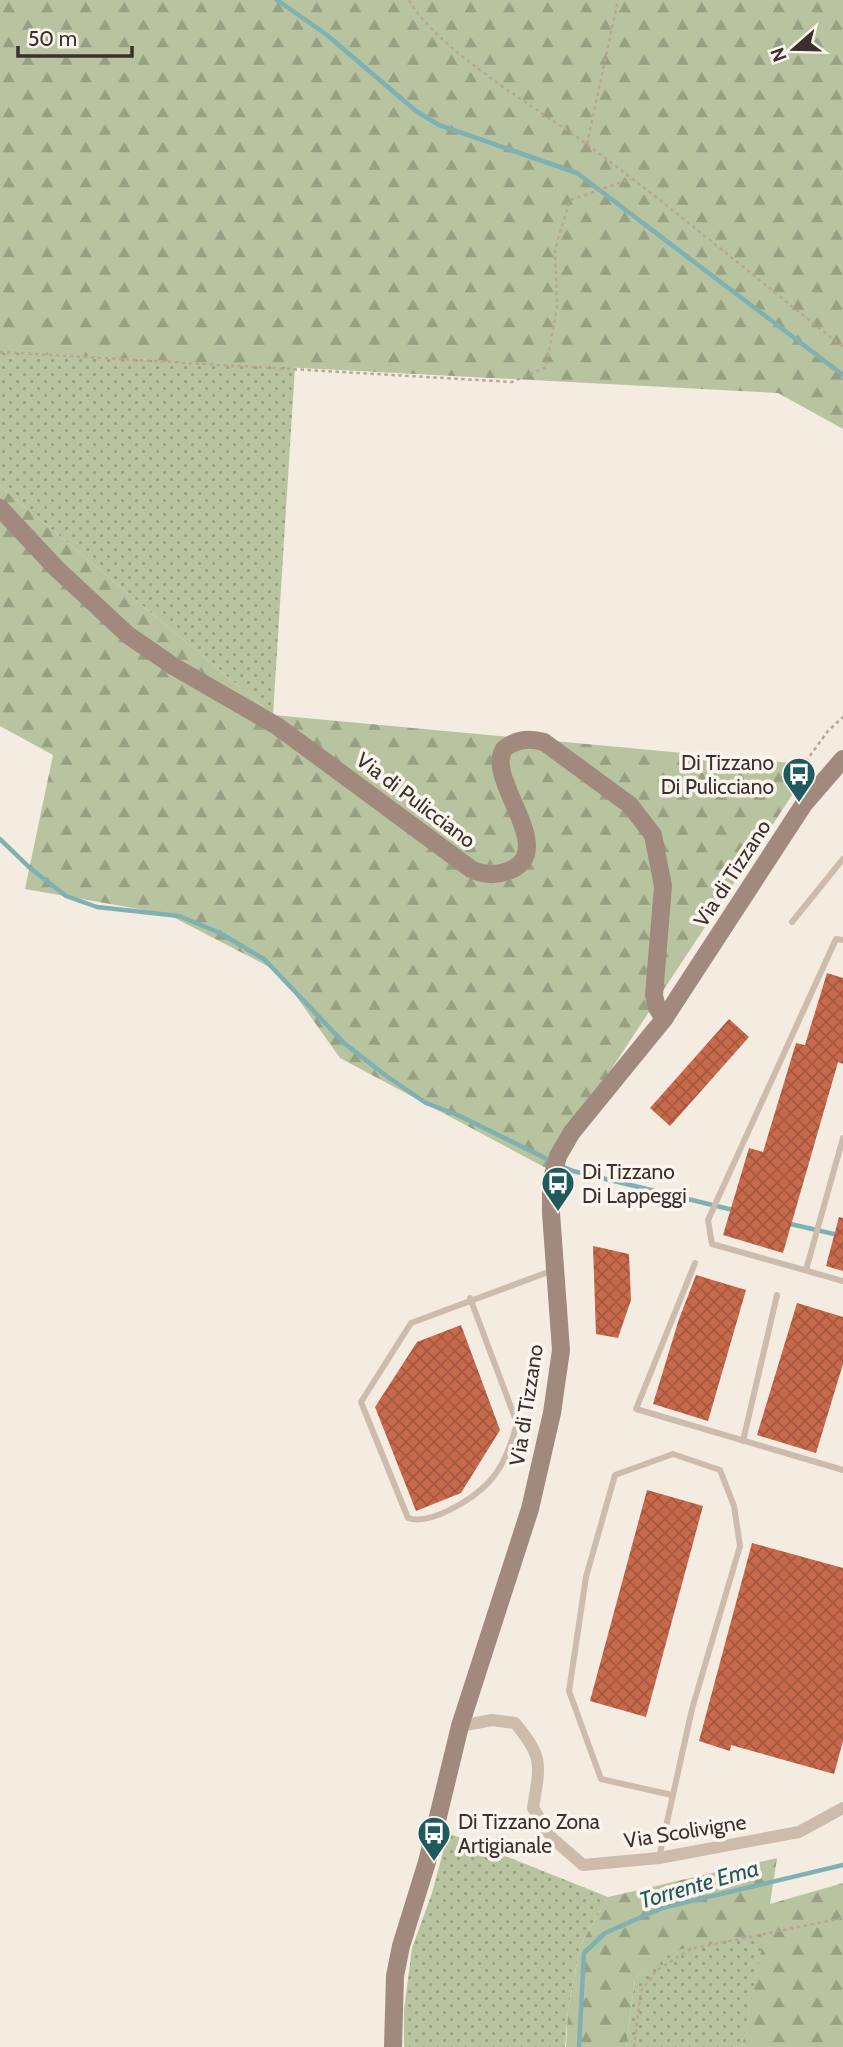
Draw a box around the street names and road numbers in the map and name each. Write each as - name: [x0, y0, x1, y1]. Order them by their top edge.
- street label: Via di Pulicciano: [351, 747, 481, 853]
- street label: Via di Tizzano: [688, 815, 776, 931]
- street label: Via di Tizzano: [504, 1343, 548, 1467]
- street label: Via Scolivigne: [622, 1809, 748, 1853]

